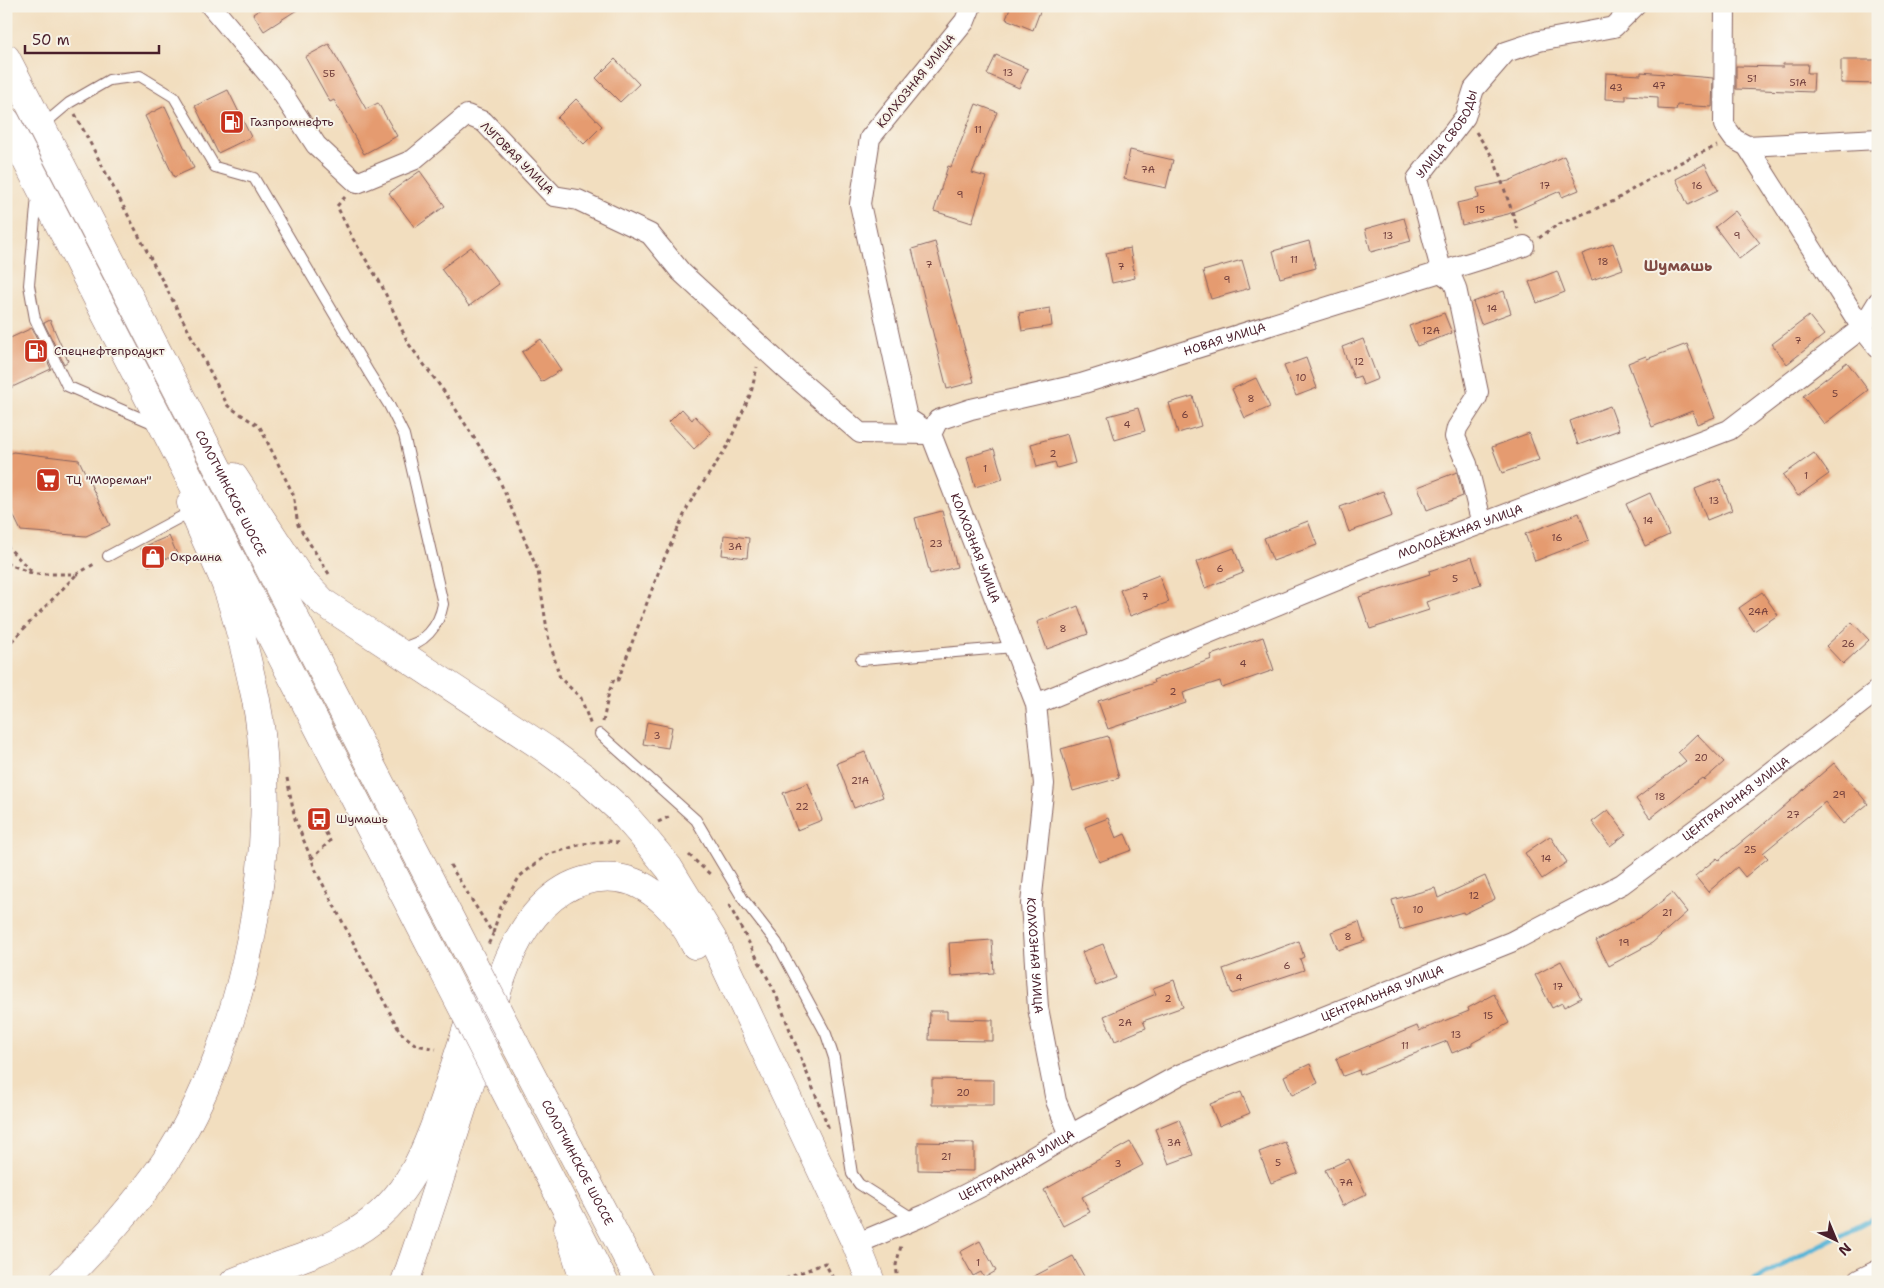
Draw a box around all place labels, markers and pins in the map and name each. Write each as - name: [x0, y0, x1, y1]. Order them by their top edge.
- fuel station icon: Газпромнефть: [219, 109, 245, 135]
- place label: Газпромнефть: [250, 114, 334, 130]
- fuel station icon: Спецнефтепродукт: [23, 338, 49, 364]
- place label: Спецнефтепродукт: [54, 343, 166, 359]
- supermarket icon: ТЦ "Мореман": [35, 467, 61, 493]
- place label: ТЦ "Мореман": [66, 472, 152, 488]
- shop icon: Окраина: [140, 544, 166, 570]
- place label: Окраина: [170, 549, 222, 565]
- bus stop icon: Шумашь: [306, 806, 332, 832]
- place label: Шумашь: [336, 811, 388, 827]

